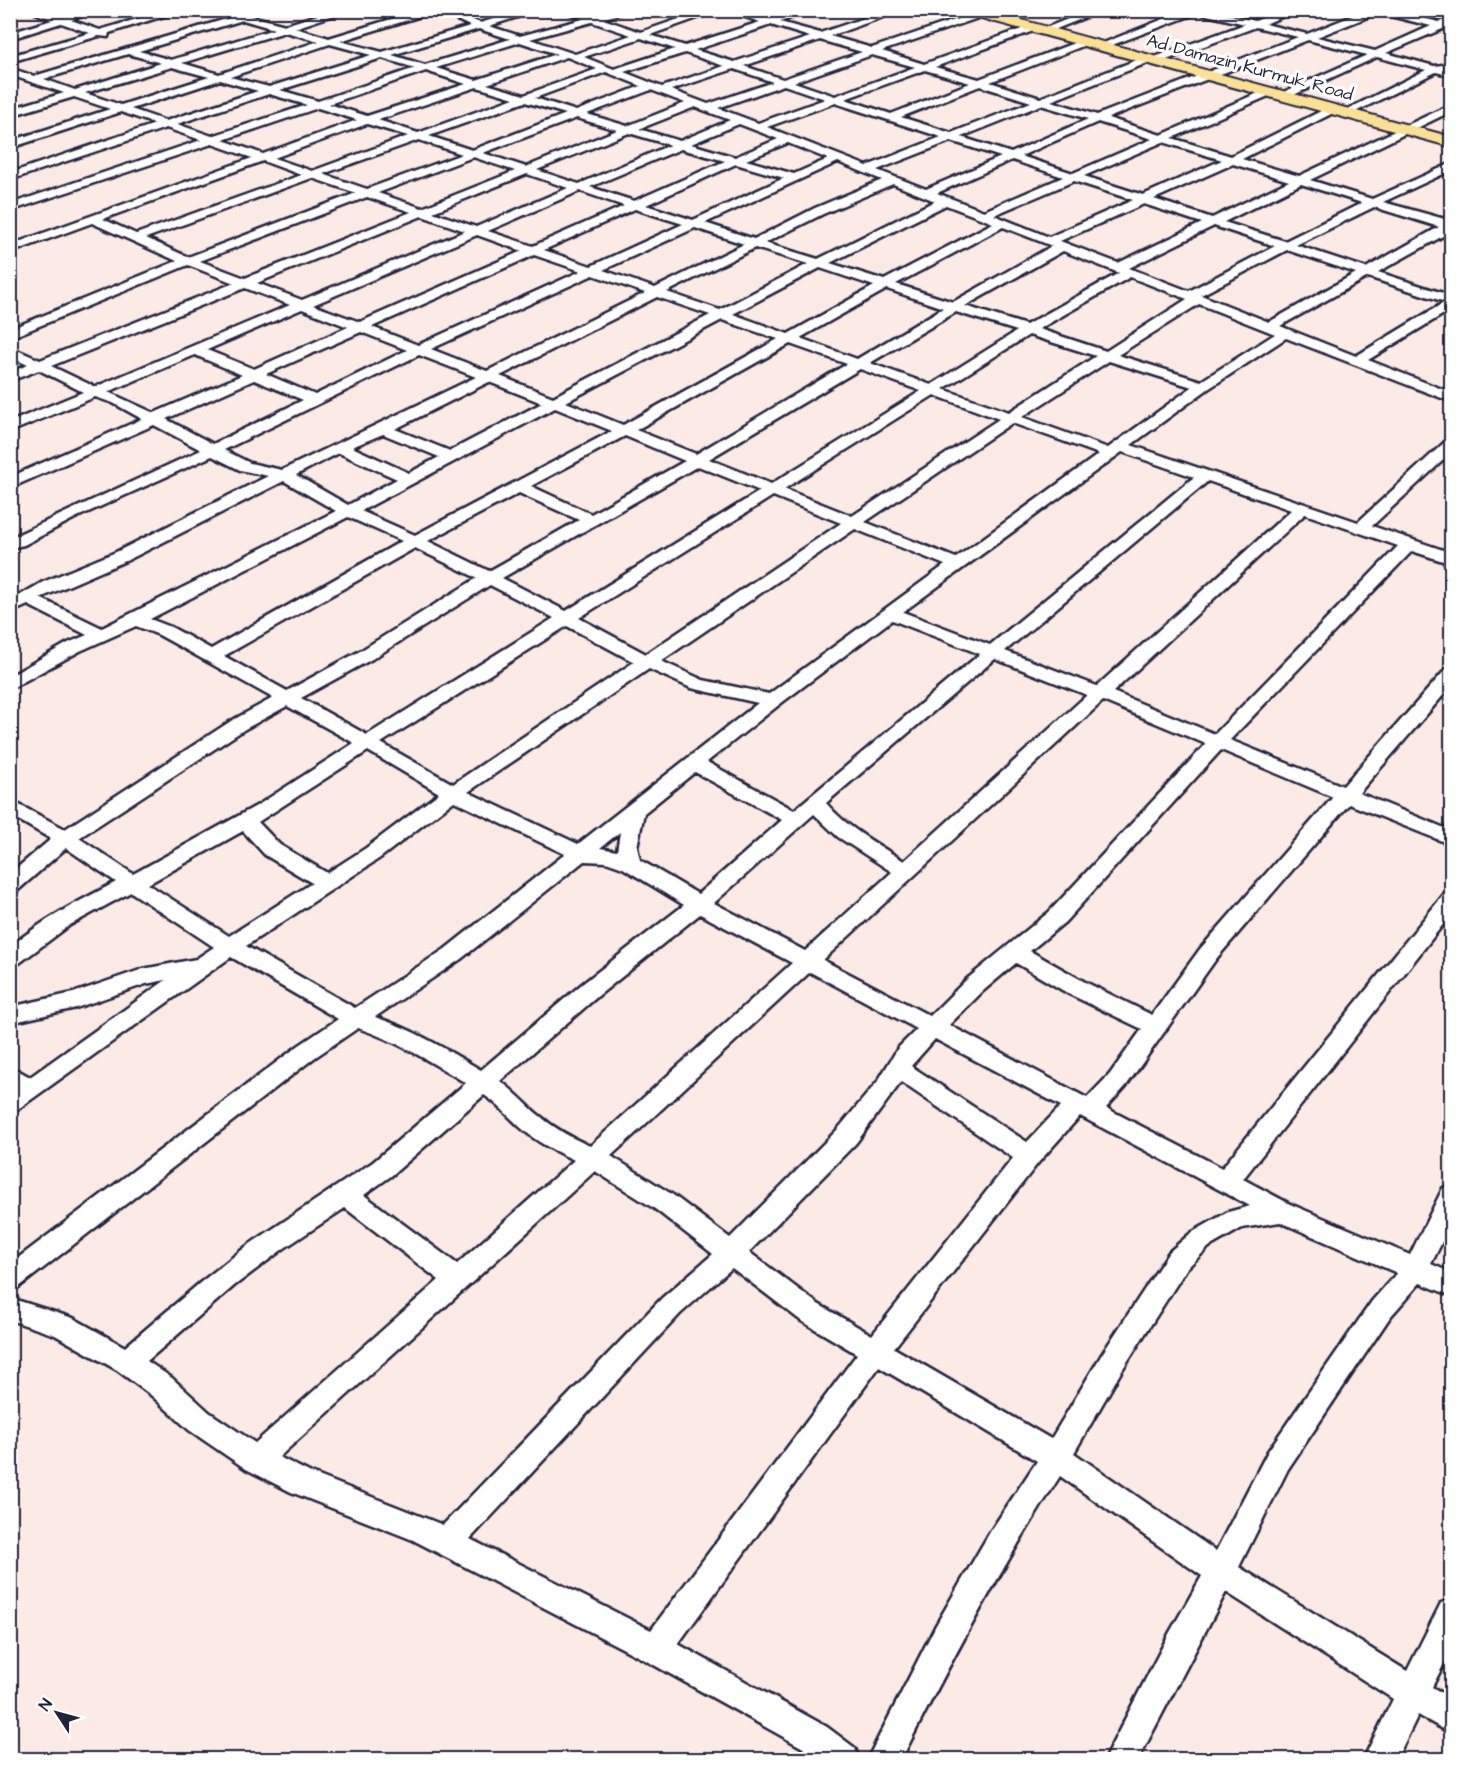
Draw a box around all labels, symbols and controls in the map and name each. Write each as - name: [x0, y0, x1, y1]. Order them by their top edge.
- street label: Ad Damazin Kurmuk Road: [1144, 28, 1356, 107]
- north arrow: [27, 1683, 87, 1743]
- text: N: [34, 1694, 58, 1715]

